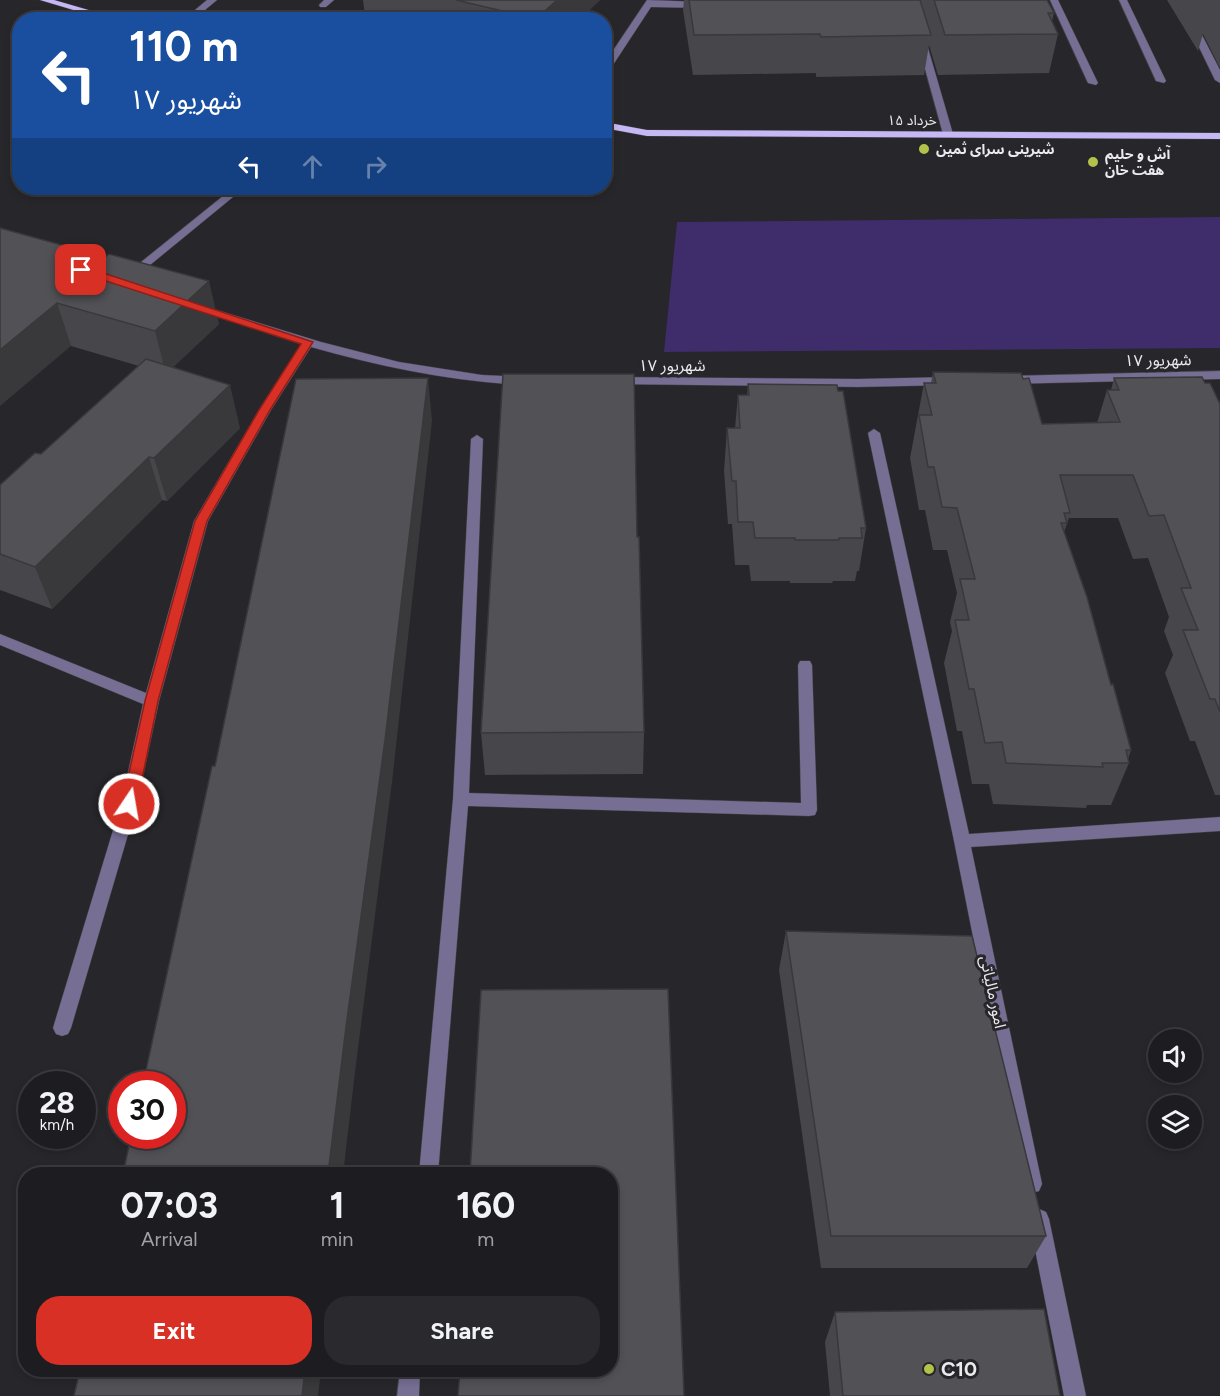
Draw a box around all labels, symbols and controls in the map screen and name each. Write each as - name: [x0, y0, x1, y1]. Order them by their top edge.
- text: 110 m: [129, 21, 238, 72]
- icon: left: [30, 36, 108, 114]
- text: ۱۷ شهریور: [129, 83, 242, 116]
- street label: ۱۵ خرداد: [887, 112, 937, 129]
- place label: شیرینی سرای ثمین: [936, 141, 1055, 158]
- marker: شیرینی سرای ثمین: [917, 142, 931, 156]
- place label: آش و حلیم هفت خان: [1105, 145, 1171, 179]
- icon: left: [233, 150, 266, 183]
- icon: ahead: [296, 150, 329, 183]
- icon: right: [359, 150, 392, 183]
- marker: آش و حلیم هفت خان: [1086, 155, 1100, 169]
- pin: [55, 244, 106, 295]
- icon: arrive: [64, 253, 97, 286]
- street label: ۱۷ شهریور: [1124, 350, 1192, 370]
- street label: ۱۷ شهریور: [639, 356, 706, 375]
- position arrow: [97, 772, 161, 836]
- street label: امور مالیاتی: [976, 954, 1010, 1030]
- map controls: [1148, 1029, 1202, 1149]
- button: sound: [1148, 1029, 1202, 1083]
- speed limit sign: 30: [108, 1071, 186, 1149]
- text: 28: [39, 1084, 75, 1121]
- button: layers: [1148, 1095, 1202, 1149]
- text: km/h: [40, 1116, 74, 1134]
- text: 07:03: [121, 1184, 218, 1227]
- text: 1: [329, 1184, 345, 1227]
- text: 160: [456, 1184, 515, 1227]
- text: Arrival: [141, 1227, 198, 1251]
- text: min: [321, 1227, 353, 1251]
- text: m: [477, 1227, 494, 1251]
- button: Exit: [36, 1296, 312, 1365]
- button: Share: [324, 1296, 600, 1365]
- place label: C10: [941, 1357, 977, 1381]
- marker: C10: [922, 1362, 936, 1376]

